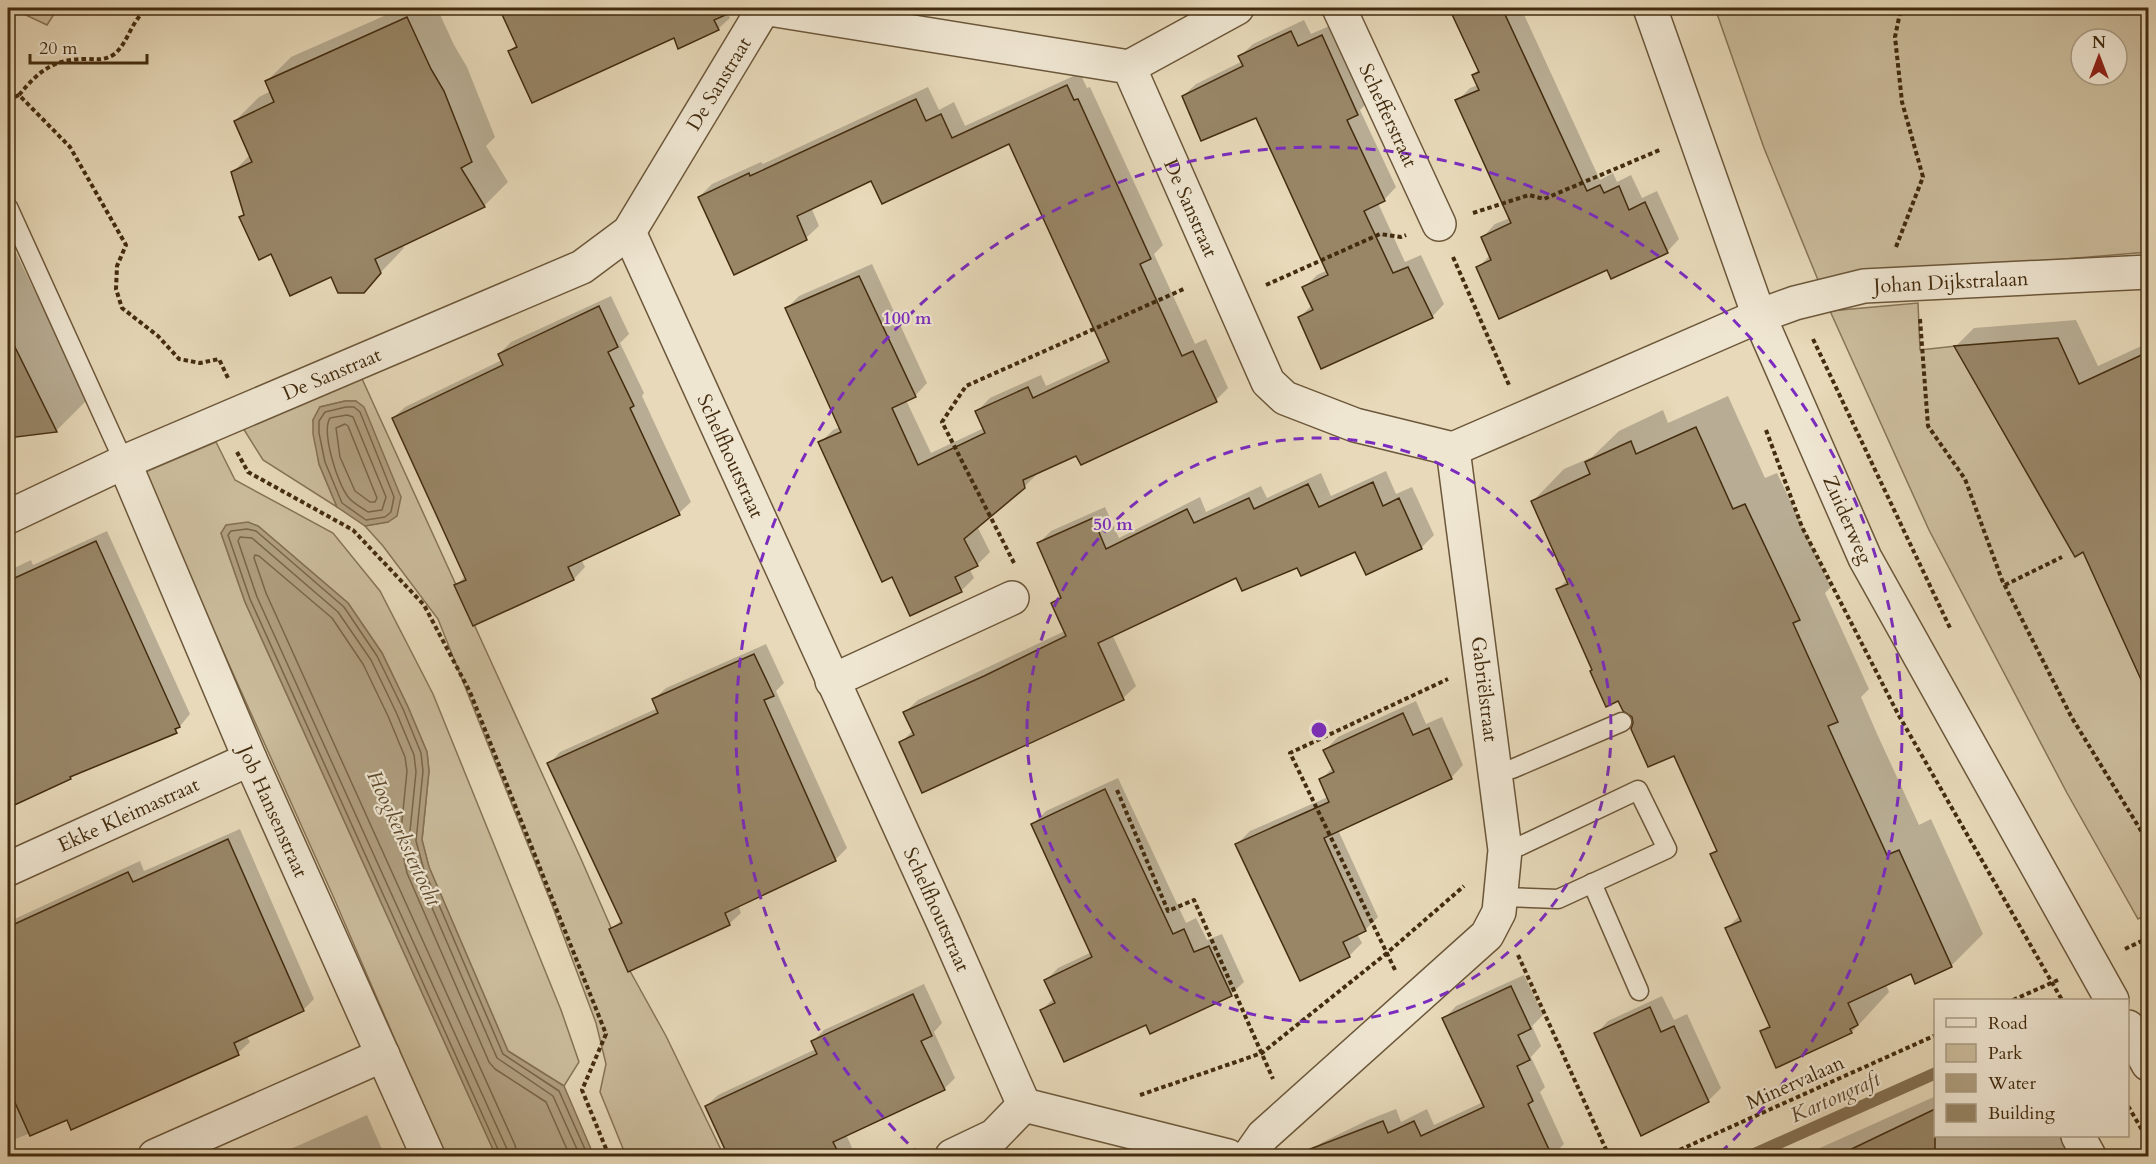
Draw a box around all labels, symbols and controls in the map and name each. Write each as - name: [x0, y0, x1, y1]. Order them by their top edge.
- scale bar: [30, 27, 147, 65]
- north arrow: [2069, 27, 2129, 87]
- street label: De Sanstraat: [680, 31, 758, 136]
- text: N: [2092, 32, 2106, 54]
- text: 20 m: [39, 36, 78, 61]
- street label: Schefferstraat: [1352, 59, 1424, 172]
- street label: De Sanstraat: [1157, 155, 1224, 262]
- street label: Johan Dijkstralaan: [1870, 265, 2030, 300]
- text: 100 m: [882, 306, 932, 331]
- street label: De Sanstraat: [278, 341, 386, 407]
- street label: Schelfhoutstraat: [691, 390, 771, 523]
- street label: Zuiderweg: [1816, 471, 1879, 569]
- text: 50 m: [1093, 512, 1133, 537]
- street label: Gabriëlstraat: [1465, 635, 1504, 744]
- centre of rings: [1309, 720, 1329, 740]
- street label: Job Hansenstraat: [231, 739, 315, 882]
- water label: Hoogkerkstertocht: [359, 766, 448, 912]
- street label: Ekke Kleimastraat: [53, 771, 204, 859]
- street label: Schelfhoutstraat: [897, 843, 977, 976]
- legend: [1934, 999, 2129, 1137]
- text: Road: [1988, 1011, 2028, 1036]
- text: Park: [1988, 1041, 2023, 1066]
- street label: Minervalaan: [1742, 1049, 1849, 1116]
- water label: Kartongraft: [1786, 1064, 1886, 1130]
- text: Water: [1987, 1071, 2037, 1096]
- text: Building: [1988, 1101, 2056, 1126]

